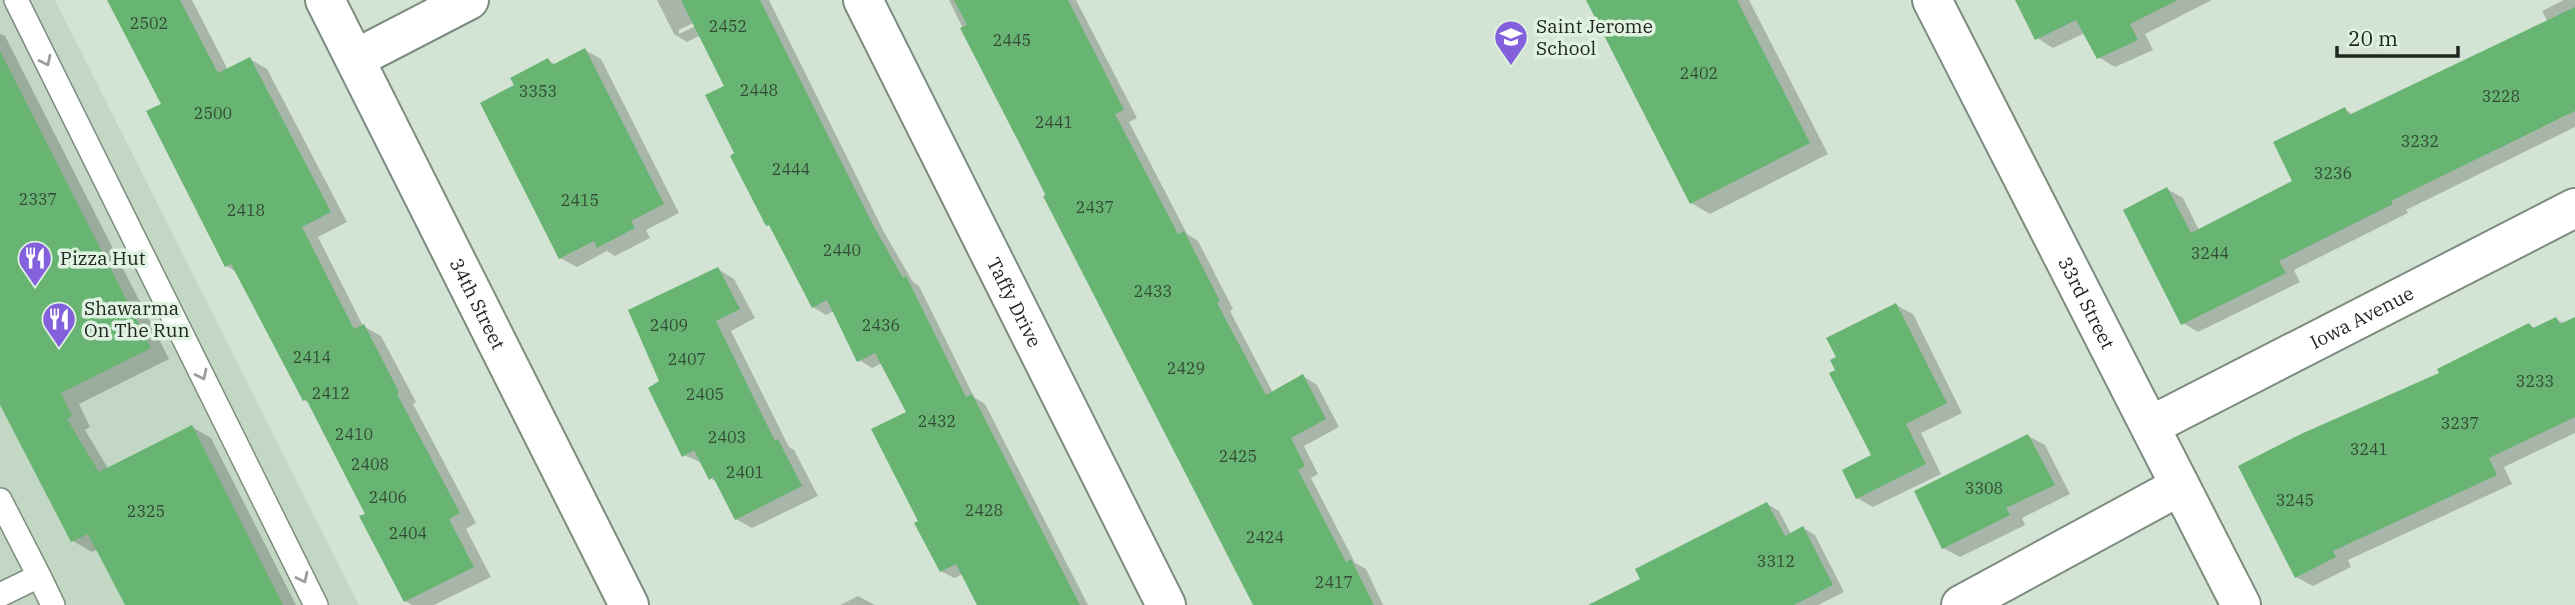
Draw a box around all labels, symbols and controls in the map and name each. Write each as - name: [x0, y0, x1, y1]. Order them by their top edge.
- house number: 2502: [130, 13, 168, 33]
- place label: Saint Jerome School: [1536, 14, 1653, 60]
- scale bar: [2337, 14, 2458, 58]
- house number: 2452: [709, 16, 747, 36]
- school or university icon: Saint Jerome School: [1492, 18, 1530, 67]
- text: 20 m: [2348, 24, 2398, 52]
- house number: 2445: [993, 30, 1031, 50]
- one-way arrow: [38, 54, 52, 66]
- house number: 2402: [1680, 63, 1718, 83]
- house number: 2448: [740, 80, 778, 100]
- house number: 3353: [519, 81, 557, 101]
- house number: 3228: [2482, 86, 2520, 106]
- house number: 2500: [194, 103, 232, 123]
- house number: 2441: [1035, 112, 1073, 132]
- house number: 3232: [2401, 131, 2439, 151]
- house number: 2444: [772, 159, 810, 179]
- house number: 3236: [2314, 163, 2352, 183]
- house number: 2337: [19, 189, 57, 209]
- house number: 2415: [561, 190, 599, 210]
- house number: 2437: [1076, 197, 1114, 217]
- house number: 2418: [227, 200, 265, 220]
- restaurant icon: Pizza Hut: [16, 239, 54, 288]
- house number: 2440: [823, 240, 861, 260]
- house number: 3244: [2191, 243, 2229, 263]
- place label: Pizza Hut: [60, 246, 146, 270]
- street label: Taffy Drive: [982, 253, 1047, 351]
- street label: 33rd Street: [2053, 253, 2120, 353]
- street label: 34th Street: [445, 254, 511, 354]
- house number: 2433: [1134, 281, 1172, 301]
- street label: Iowa Avenue: [2306, 281, 2418, 354]
- place label: Shawarma On The Run: [84, 296, 190, 342]
- restaurant icon: Shawarma On The Run: [40, 300, 78, 349]
- house number: 2409: [650, 315, 688, 335]
- house number: 2436: [862, 315, 900, 335]
- house number: 2414: [293, 347, 331, 367]
- house number: 2407: [668, 349, 706, 369]
- house number: 2429: [1167, 358, 1205, 378]
- one-way arrow: [193, 368, 207, 380]
- house number: 3233: [2516, 371, 2554, 391]
- house number: 2412: [312, 383, 350, 403]
- house number: 2405: [686, 384, 724, 404]
- house number: 2432: [918, 411, 956, 431]
- house number: 3237: [2441, 413, 2479, 433]
- house number: 2410: [335, 424, 373, 444]
- house number: 2403: [708, 427, 746, 447]
- house number: 3241: [2350, 439, 2388, 459]
- house number: 2425: [1219, 446, 1257, 466]
- house number: 2408: [351, 454, 389, 474]
- house number: 2401: [726, 462, 764, 482]
- house number: 3308: [1965, 478, 2003, 498]
- house number: 2406: [369, 487, 407, 507]
- house number: 3245: [2276, 490, 2314, 510]
- house number: 2428: [965, 500, 1003, 520]
- house number: 2325: [127, 501, 165, 521]
- house number: 2404: [389, 523, 427, 543]
- house number: 2424: [1246, 527, 1284, 547]
- house number: 3312: [1757, 551, 1795, 571]
- one-way arrow: [294, 571, 308, 583]
- house number: 2417: [1315, 572, 1353, 592]

